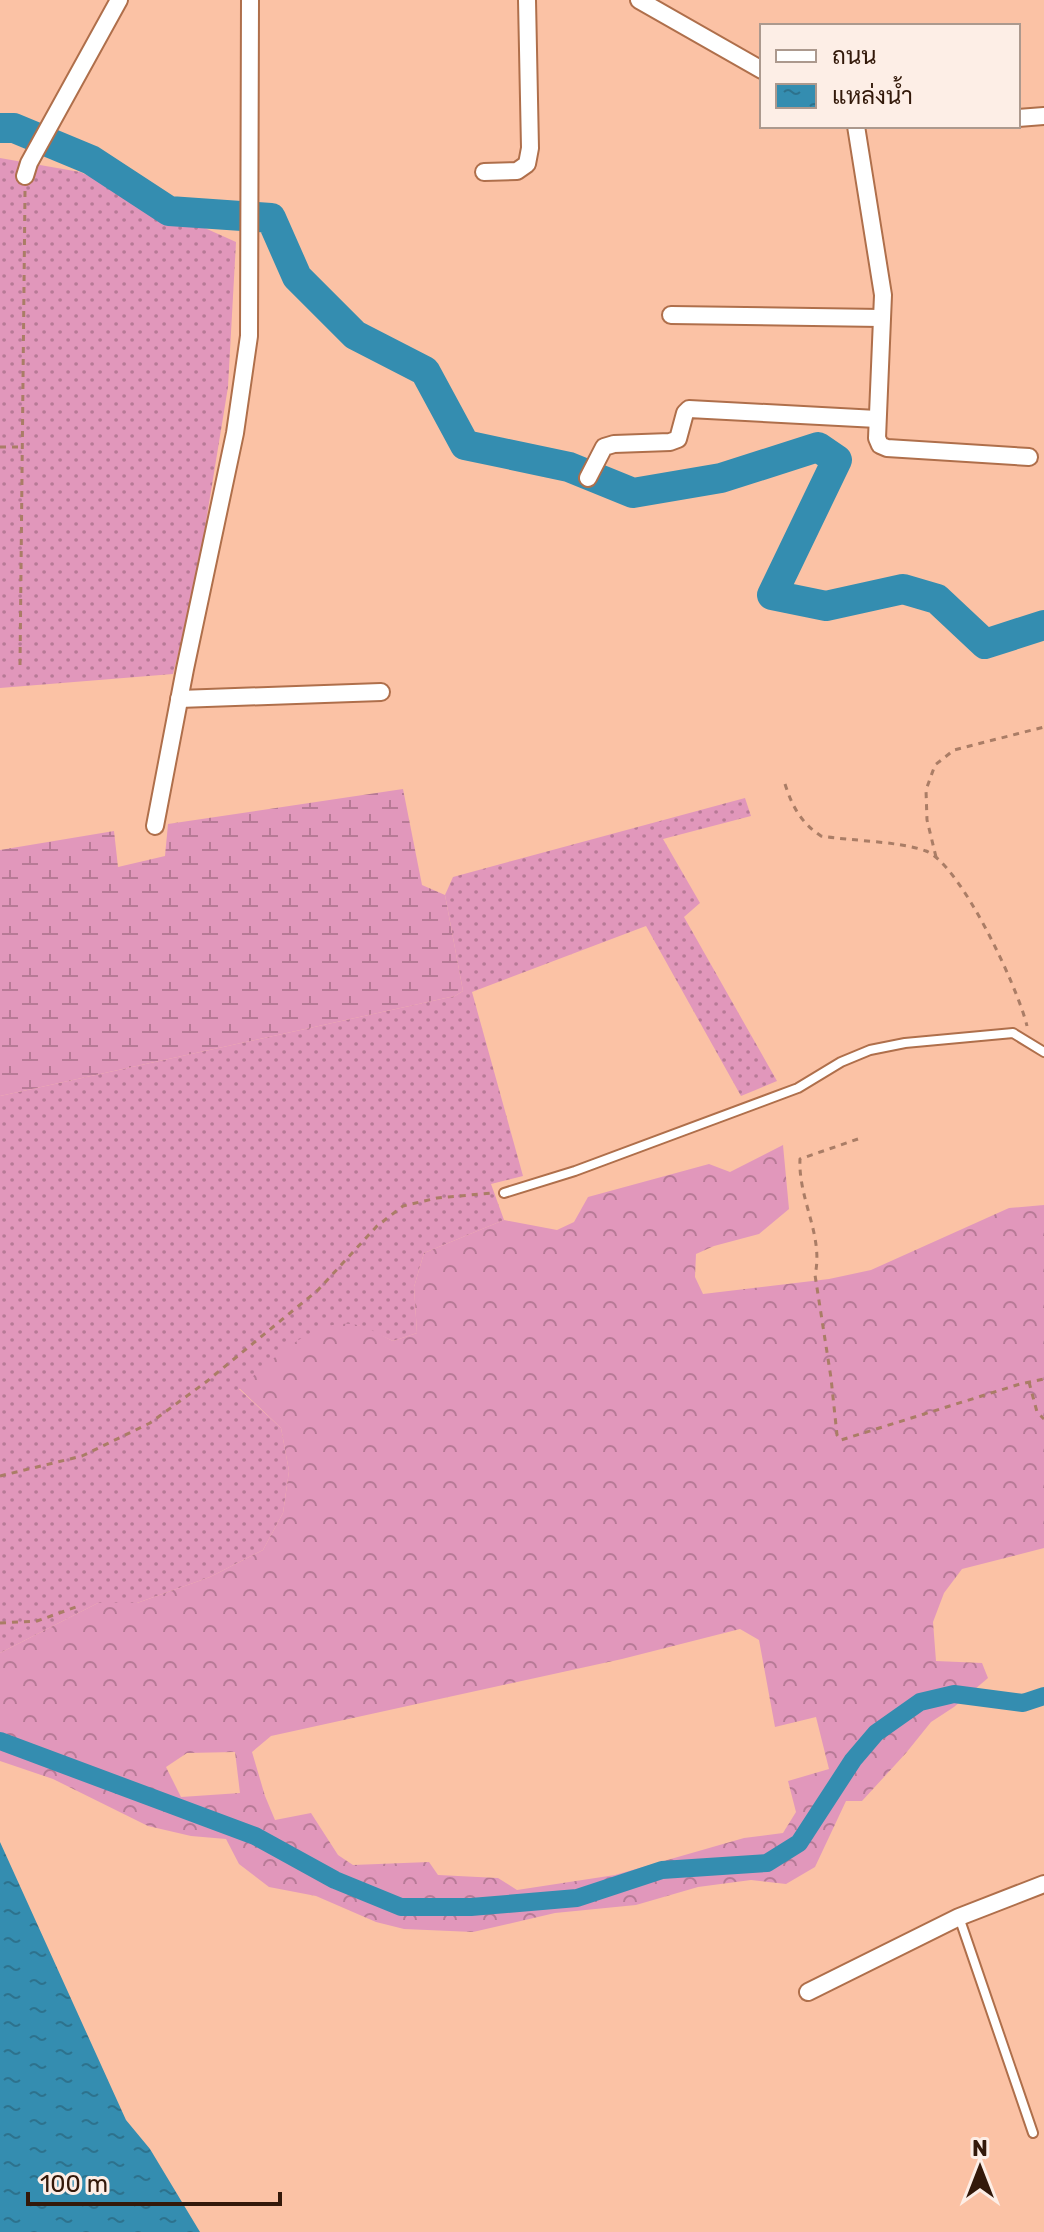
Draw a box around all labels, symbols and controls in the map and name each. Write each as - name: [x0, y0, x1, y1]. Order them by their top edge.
- legend: [760, 24, 1020, 128]
- text: ถนน: [832, 42, 877, 70]
- text: แหล่งน้ำ: [832, 76, 913, 110]
- north arrow: [940, 2128, 1020, 2208]
- text: N: [972, 2135, 988, 2162]
- scale bar: [28, 2156, 280, 2206]
- text: 100 m: [40, 2170, 108, 2198]

